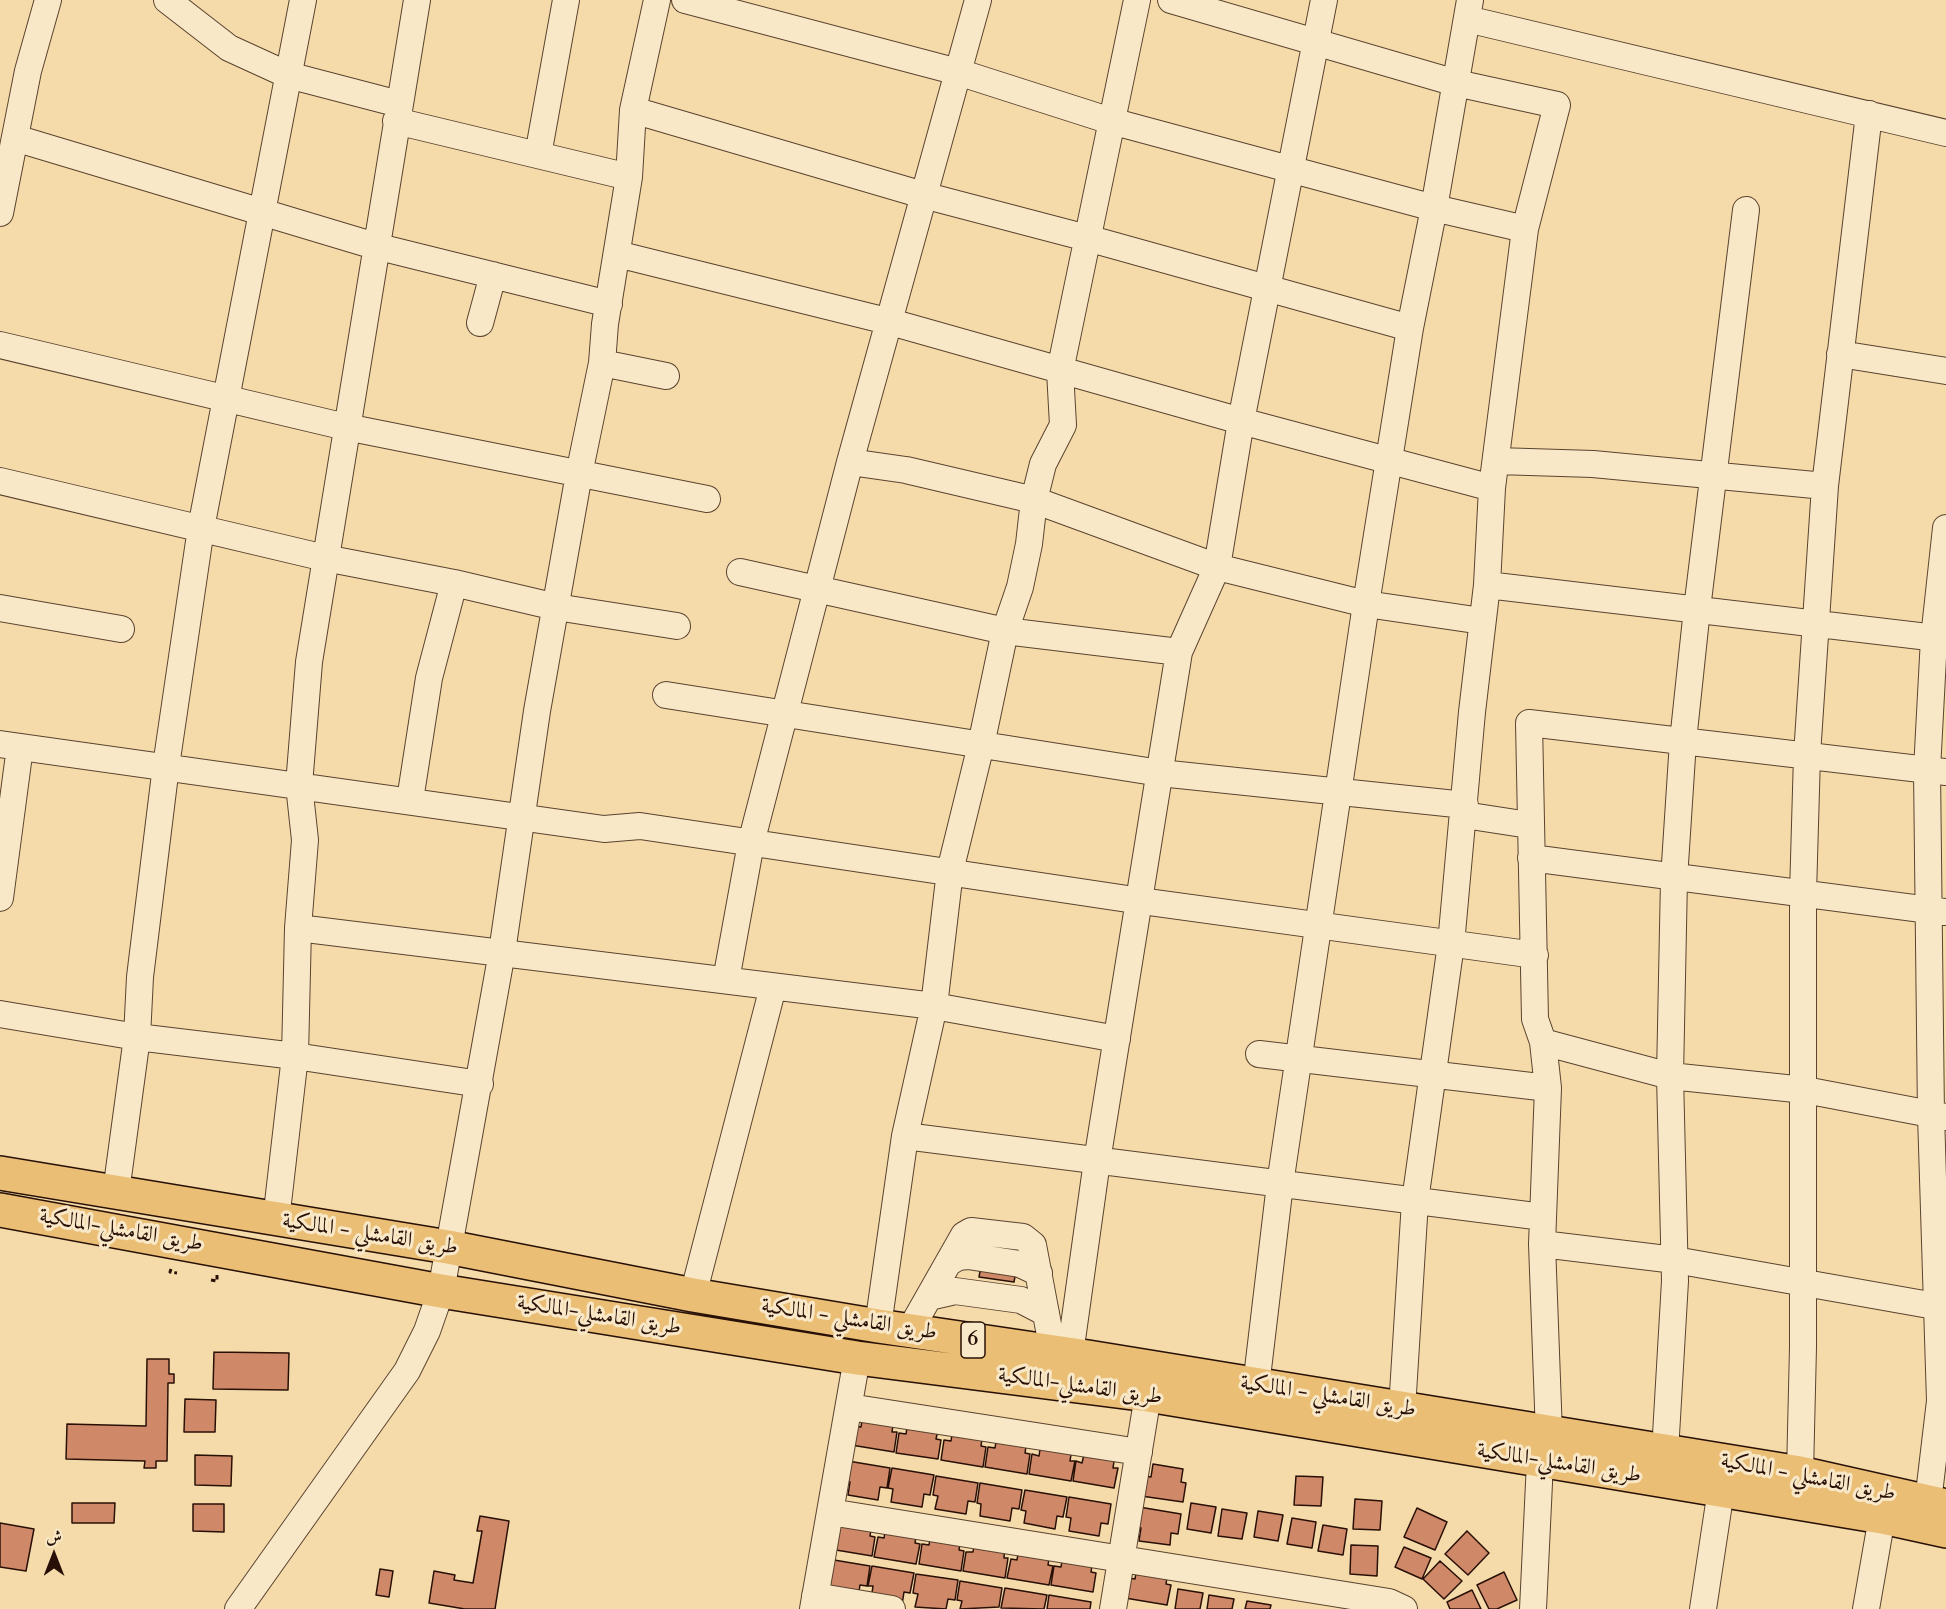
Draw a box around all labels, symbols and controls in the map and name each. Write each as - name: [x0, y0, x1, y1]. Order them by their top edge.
- street label: طريق القامشلي-المالكية: [37, 1204, 205, 1258]
- street label: طريق القامشلي - المالكية: [280, 1208, 460, 1262]
- street label: طريق القامشلي-المالكية: [515, 1290, 683, 1342]
- street label: طريق القامشلي - المالكية: [759, 1293, 939, 1347]
- road number: 6: [961, 1322, 985, 1358]
- street label: طريق القامشلي-المالكية: [996, 1362, 1164, 1412]
- street label: طريق القامشلي - المالكية: [1238, 1370, 1418, 1424]
- street label: طريق القامشلي-المالكية: [1475, 1438, 1643, 1490]
- street label: طريق القامشلي - المالكية: [1718, 1448, 1898, 1508]
- north arrow: [24, 1525, 84, 1585]
- text: ش: [46, 1526, 62, 1548]

